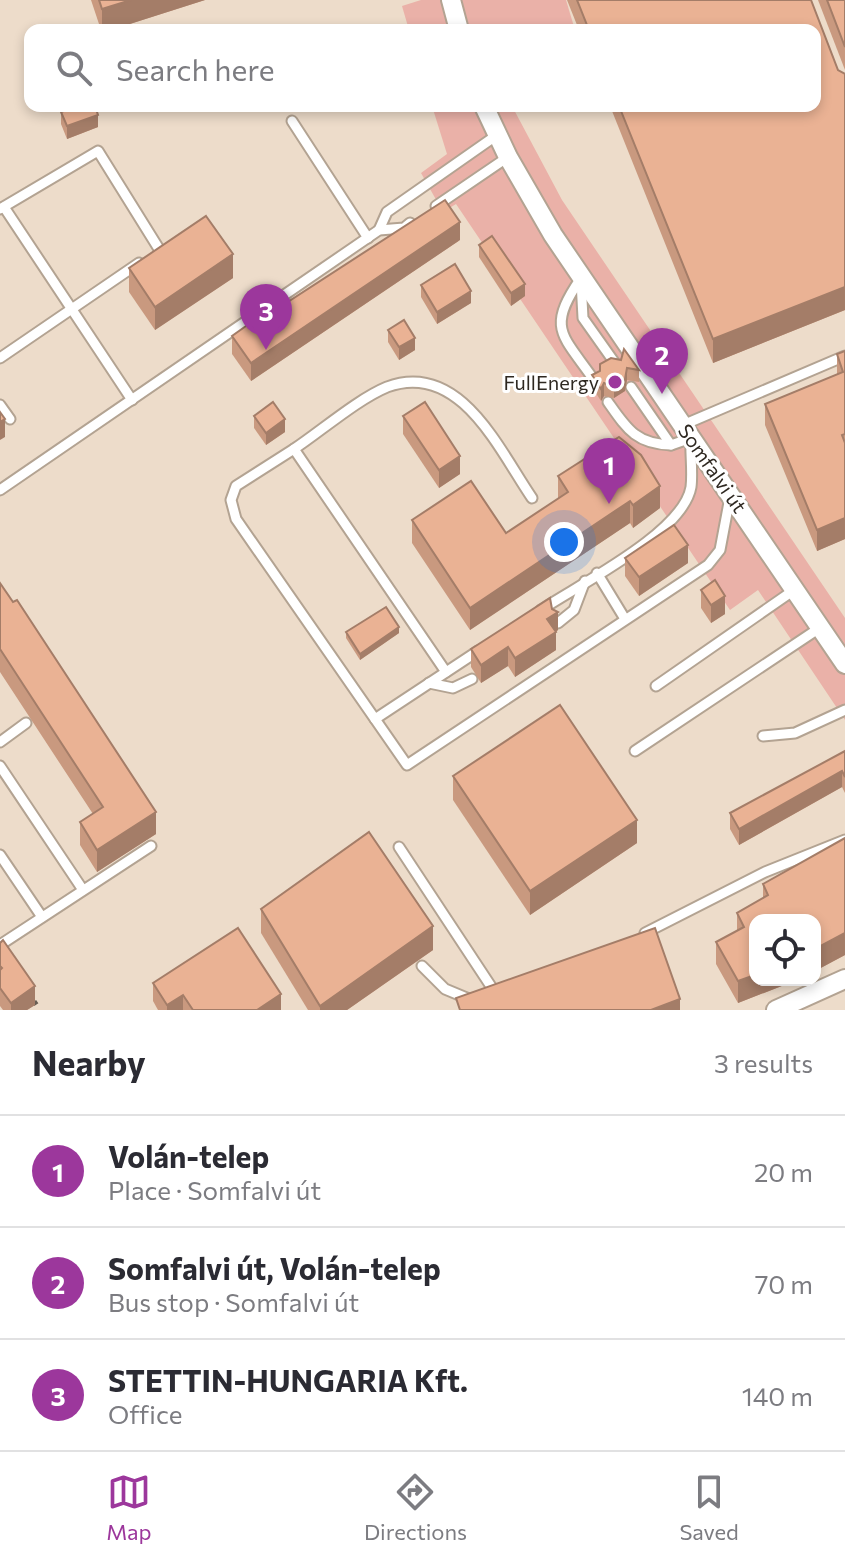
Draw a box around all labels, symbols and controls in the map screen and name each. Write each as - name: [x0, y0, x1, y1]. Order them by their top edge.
- search box: [24, 24, 821, 112]
- icon: search: [52, 46, 96, 90]
- text: Search here: [116, 50, 275, 87]
- pin: 3: [240, 284, 292, 350]
- pin: 2: [636, 328, 688, 394]
- place label: FullEnergy: [503, 370, 599, 394]
- marker: FullEnergy: [606, 373, 624, 391]
- street label: Somfalvi út: [674, 419, 752, 517]
- pin: 1: [583, 438, 635, 504]
- your location: [544, 522, 584, 562]
- map controls: [749, 914, 821, 986]
- button: locate: [749, 914, 821, 986]
- text: Nearby: [32, 1041, 146, 1083]
- text: 3 results: [714, 1047, 813, 1078]
- text: Volán-telep: [108, 1137, 269, 1174]
- text: 1: [52, 1156, 64, 1187]
- text: 20 m: [754, 1156, 813, 1187]
- text: Place · Somfalvi út: [108, 1174, 321, 1205]
- text: Somfalvi út, Volán-telep: [108, 1249, 441, 1286]
- text: 2: [51, 1268, 65, 1299]
- text: 70 m: [755, 1268, 813, 1299]
- text: Bus stop · Somfalvi út: [108, 1286, 359, 1317]
- text: STETTIN-HUNGARIA Kft.: [108, 1361, 468, 1398]
- text: 3: [50, 1380, 66, 1411]
- text: 140 m: [742, 1380, 813, 1411]
- text: Office: [108, 1398, 182, 1429]
- tab: Map: [106, 1470, 152, 1545]
- tab: Directions: [364, 1470, 467, 1545]
- tab: Saved: [679, 1470, 739, 1545]

